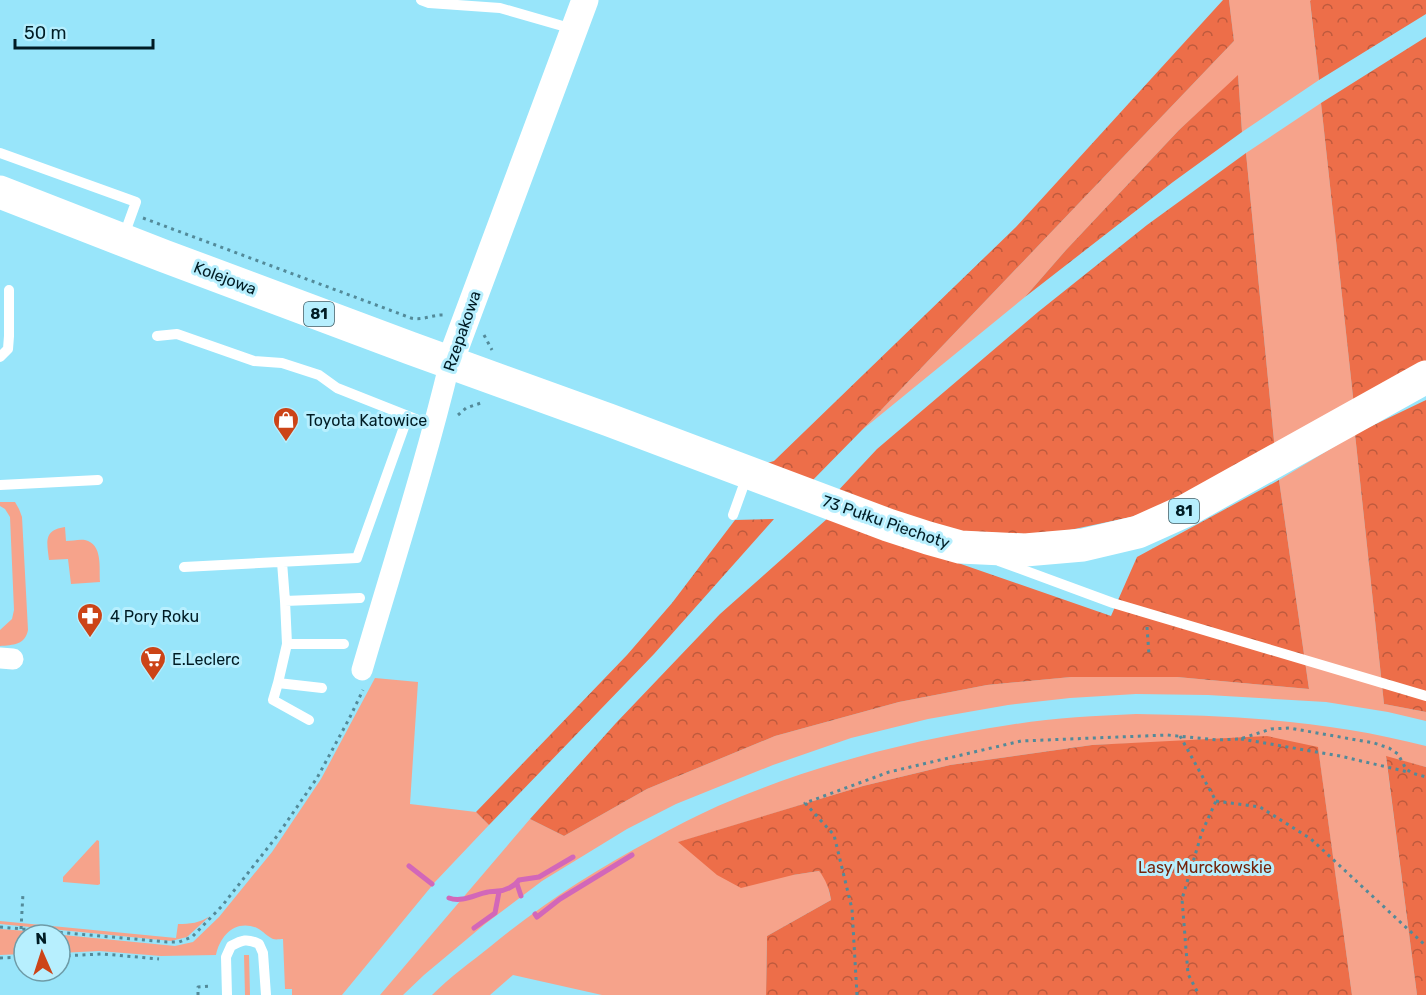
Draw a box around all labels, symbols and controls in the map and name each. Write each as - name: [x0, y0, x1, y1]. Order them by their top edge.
- scale bar: [15, 12, 153, 50]
- text: 50 m: [24, 22, 67, 44]
- street label: Kolejowa: [191, 257, 259, 299]
- street label: Rzepakowa: [439, 288, 485, 374]
- road number: 81: [304, 302, 334, 326]
- shop icon: Toyota Katowice: [271, 405, 301, 443]
- place label: Toyota Katowice: [306, 411, 427, 430]
- street label: 73 Pułku Piechoty: [820, 491, 952, 553]
- road number: 81: [1169, 499, 1199, 523]
- pharmacy icon: 4 Pory Roku: [75, 601, 105, 639]
- place label: 4 Pory Roku: [110, 607, 199, 626]
- supermarket icon: E.Leclerc: [138, 644, 168, 682]
- place label: E.Leclerc: [172, 650, 240, 669]
- park label: Lasy Murckowskie: [1138, 858, 1272, 877]
- north arrow: [12, 923, 72, 983]
- text: N: [35, 929, 47, 948]

